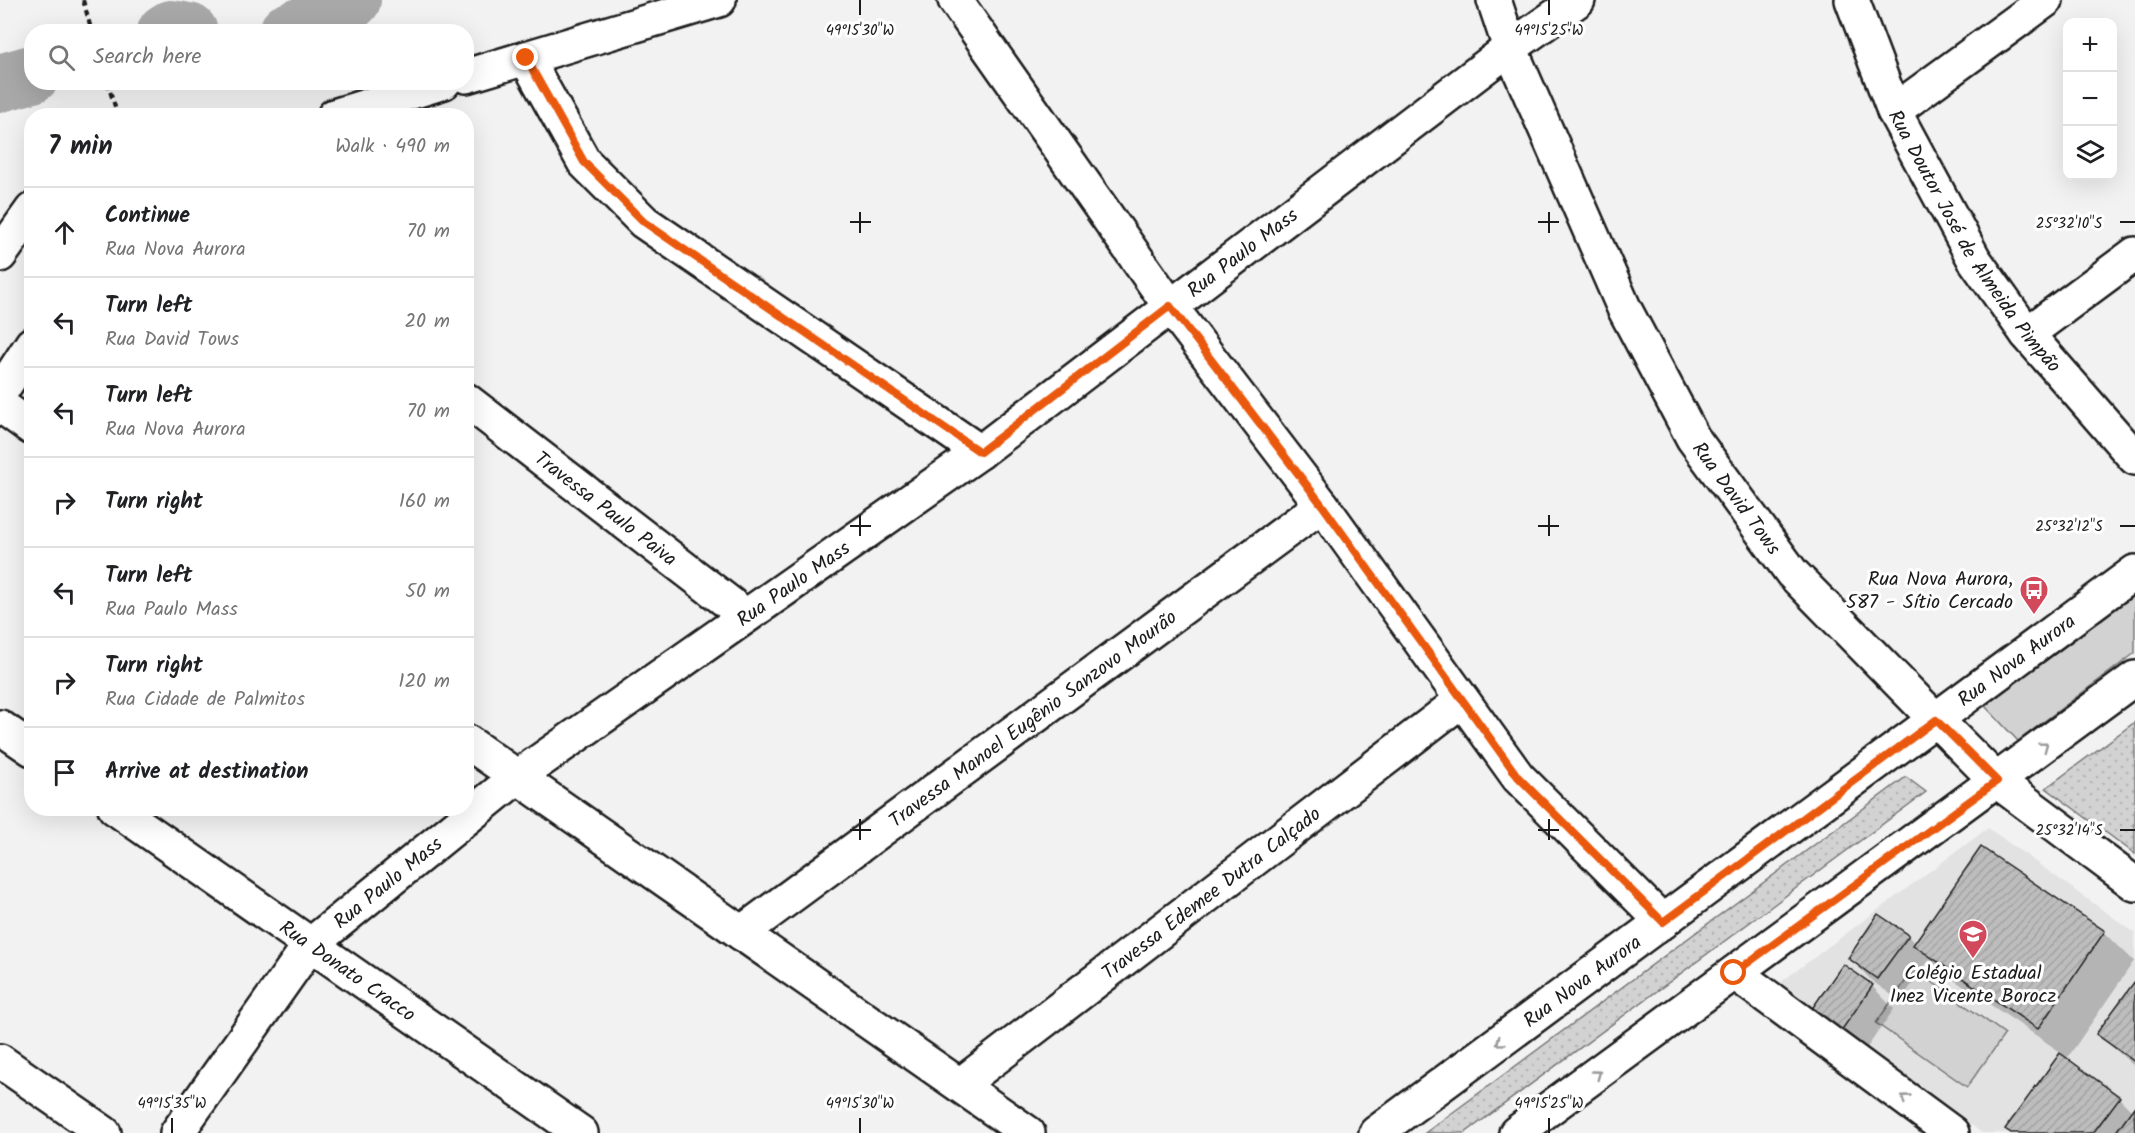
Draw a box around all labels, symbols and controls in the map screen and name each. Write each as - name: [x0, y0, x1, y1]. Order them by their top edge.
- map controls: [2063, 18, 2117, 180]
- button: +: [2063, 18, 2117, 72]
- text: 49°15'30"W: [826, 19, 894, 43]
- text: 49°15'25"W: [1514, 19, 1584, 43]
- search box: [24, 24, 474, 90]
- text: Search here: [93, 40, 201, 75]
- icon: search: [45, 41, 78, 74]
- route end: [512, 44, 538, 70]
- button: −: [2063, 72, 2117, 126]
- street label: Rua Doutor José de Almeida Pimpão: [1878, 104, 2068, 381]
- text: 7 min: [48, 126, 113, 168]
- button: layers: [2063, 126, 2117, 180]
- text: Walk · 490 m: [335, 131, 450, 163]
- text: Continue: [105, 199, 190, 234]
- street label: Rua Paulo Mass: [1181, 201, 1306, 307]
- text: 25°32'10"S: [2036, 212, 2102, 236]
- icon: ahead: [48, 216, 81, 249]
- text: 70 m: [407, 216, 450, 248]
- text: Rua Nova Aurora: [105, 234, 246, 266]
- text: Turn left: [105, 289, 192, 324]
- icon: left: [48, 306, 81, 339]
- text: 20 m: [404, 306, 450, 338]
- text: Rua David Tows: [105, 324, 239, 356]
- text: Turn left: [105, 379, 192, 414]
- icon: left: [48, 396, 81, 429]
- text: 70 m: [407, 396, 450, 428]
- text: Rua Nova Aurora: [105, 414, 246, 446]
- street label: Rua David Tows: [1683, 436, 1788, 563]
- street label: Travessa Paulo Paiva: [526, 444, 683, 575]
- text: Turn right: [105, 485, 203, 520]
- icon: right: [48, 486, 81, 519]
- text: 160 m: [399, 486, 450, 518]
- text: 25°32'12"S: [2035, 515, 2103, 539]
- street label: Rua Paulo Mass: [730, 533, 858, 636]
- text: Turn left: [105, 559, 192, 594]
- place label: Rua Nova Aurora, 587 - Sítio Cercado: [1846, 564, 2013, 619]
- bus stop icon: Rua Nova Aurora, 587 - Sítio Cercado: [2018, 574, 2050, 616]
- icon: left: [48, 576, 81, 609]
- text: 50 m: [405, 576, 450, 608]
- text: Rua Paulo Mass: [105, 594, 238, 626]
- street label: Travessa Manoel Eugênio Sanzovo Mourão: [883, 603, 1185, 837]
- street label: Rua Nova Aurora: [1951, 607, 2083, 716]
- text: Turn right: [105, 649, 203, 684]
- icon: right: [48, 666, 81, 699]
- text: 120 m: [398, 666, 450, 698]
- text: Rua Cidade de Palmitos: [105, 684, 305, 716]
- one-way arrow: [2037, 742, 2048, 753]
- text: Arrive at destination: [105, 755, 308, 790]
- icon: arrive: [48, 756, 81, 789]
- street label: Travessa Edemee Dutra Calçado: [1095, 800, 1329, 989]
- text: 25°32'14"S: [2035, 819, 2103, 843]
- street label: Rua Paulo Mass: [327, 829, 451, 938]
- street label: Rua Donato Cracco: [272, 913, 422, 1031]
- school or university icon: Colégio Estadual Inez Vicente Borocz: [1957, 918, 1989, 960]
- street label: Rua Nova Aurora: [1517, 928, 1649, 1037]
- place label: Colégio Estadual Inez Vicente Borocz: [1890, 958, 2056, 1013]
- route start: [1720, 959, 1746, 985]
- one-way arrow: [1496, 1034, 1507, 1045]
- one-way arrow: [1591, 1070, 1602, 1081]
- text: 49°15'35"W: [138, 1092, 207, 1116]
- text: 49°15'30"W: [826, 1092, 894, 1116]
- text: 49°15'25"W: [1514, 1092, 1584, 1116]
- one-way arrow: [1900, 1095, 1911, 1106]

